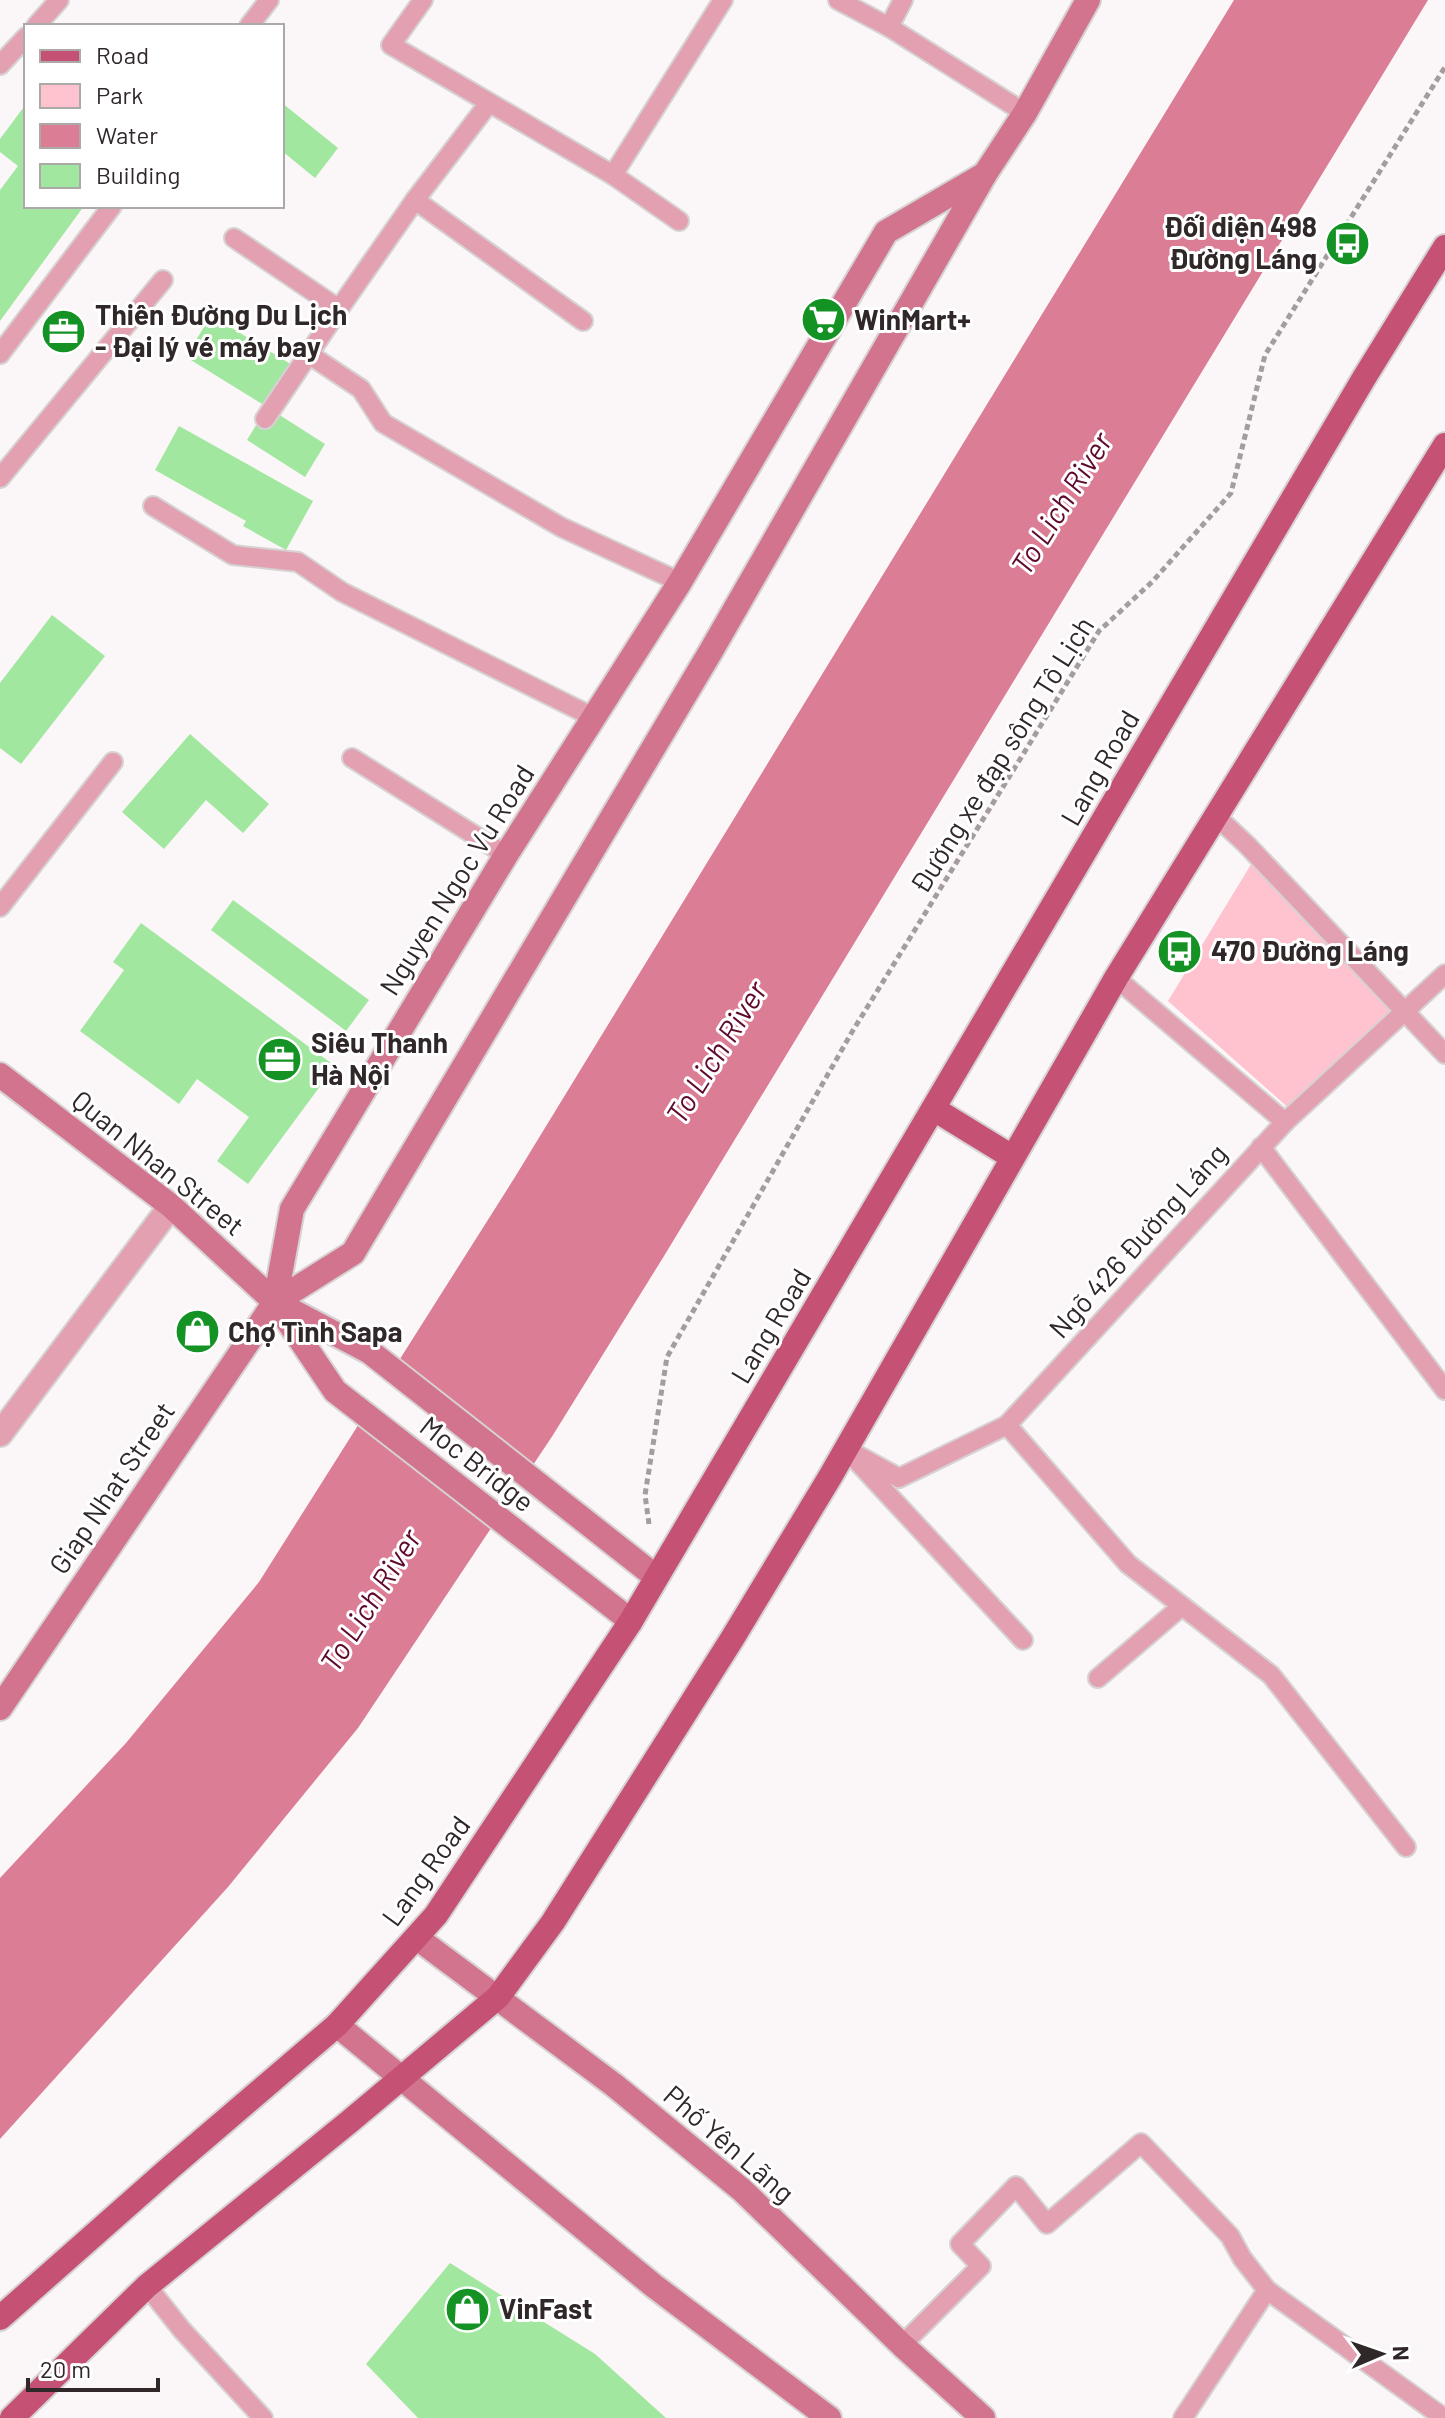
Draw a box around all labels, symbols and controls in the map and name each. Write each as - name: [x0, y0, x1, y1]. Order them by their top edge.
- legend: [24, 24, 284, 208]
- text: Road: [96, 40, 149, 69]
- text: Park: [96, 80, 143, 109]
- text: Water: [96, 120, 158, 149]
- text: Building: [96, 160, 180, 189]
- place label: Đối diện 498 Đường Láng: [1164, 209, 1317, 275]
- bus stop icon: Đối diện 498 Đường Láng: [1324, 219, 1372, 267]
- supermarket icon: WinMart+: [799, 296, 847, 344]
- place label: Thiên Đường Du Lịch - Đại lý vé máy bay: [95, 297, 347, 363]
- place label: WinMart+: [854, 302, 971, 336]
- office icon: Thiên Đường Du Lịch - Đại lý vé máy bay: [40, 307, 88, 355]
- water label: To Lich River: [1002, 424, 1119, 581]
- street label: Đường xe đạp sông Tô Lịch: [902, 610, 1100, 899]
- street label: Lang Road: [1052, 704, 1146, 831]
- street label: Nguyen Ngoc Vu Road: [372, 758, 541, 1001]
- bus stop icon: 470 Đường Láng: [1156, 927, 1204, 975]
- place label: 470 Đường Láng: [1211, 933, 1409, 967]
- water label: To Lich River: [657, 973, 774, 1130]
- place label: Siêu Thanh Hà Nội: [311, 1025, 448, 1091]
- office icon: Siêu Thanh Hà Nội: [256, 1035, 304, 1083]
- street label: Quan Nhan Street: [66, 1082, 252, 1242]
- street label: Ngõ 426 Đường Láng: [1041, 1136, 1233, 1345]
- street label: Lang Road: [723, 1262, 818, 1389]
- shop icon: Chợ Tình Sapa: [173, 1308, 221, 1356]
- place label: Chợ Tình Sapa: [228, 1314, 402, 1348]
- street label: Giap Nhat Street: [41, 1395, 181, 1580]
- street label: Moc Bridge: [414, 1408, 541, 1518]
- water label: To Lich River: [311, 1521, 428, 1678]
- street label: Lang Road: [374, 1809, 477, 1932]
- street label: Phố Yên Lãng: [657, 2077, 802, 2209]
- shop icon: VinFast: [444, 2285, 492, 2333]
- place label: VinFast: [499, 2291, 593, 2325]
- north arrow: [1341, 2314, 1421, 2394]
- scale bar: [28, 2342, 158, 2392]
- text: N: [1389, 2345, 1415, 2361]
- text: 20 m: [40, 2354, 91, 2383]

